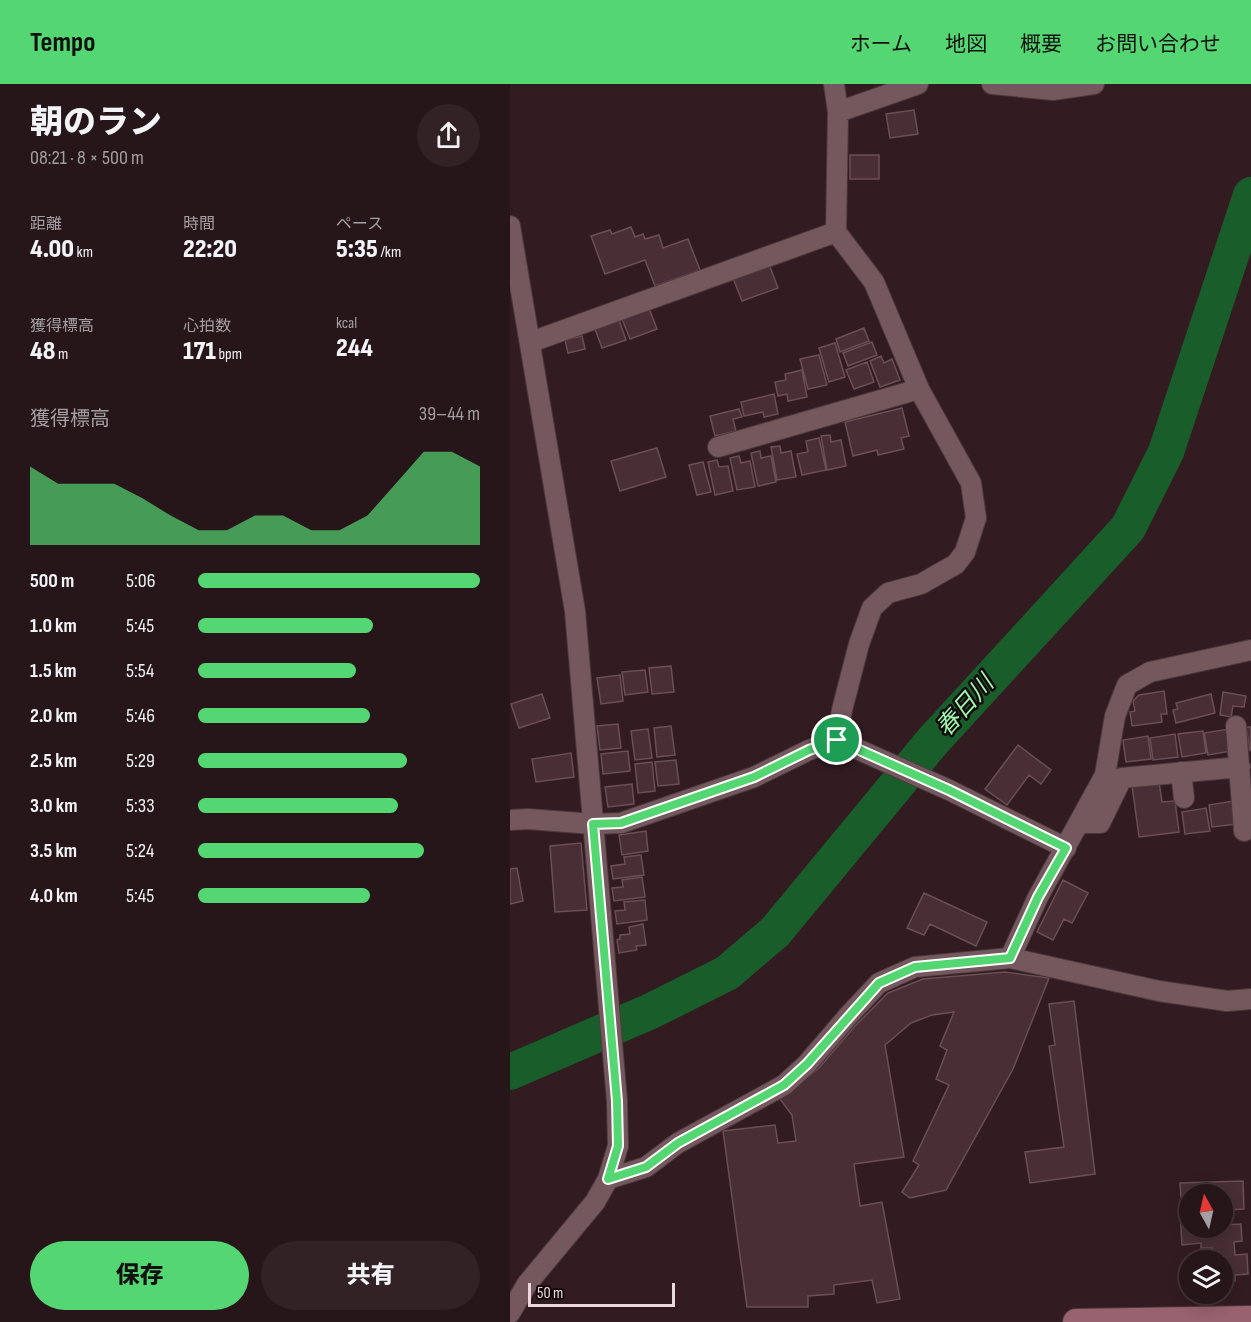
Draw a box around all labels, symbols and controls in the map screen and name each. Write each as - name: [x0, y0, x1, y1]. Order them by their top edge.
- text: Tempo: [30, 26, 95, 59]
- text: ホーム: [850, 32, 912, 57]
- text: 地図: [945, 32, 987, 57]
- text: 概要: [1020, 32, 1062, 57]
- text: お問い合わせ: [1095, 32, 1221, 57]
- text: 朝のラン: [30, 103, 162, 143]
- button: share: [417, 104, 480, 167]
- text: 08:21 · 8 × 500 m: [30, 146, 144, 170]
- text: 距離: [30, 215, 62, 234]
- text: 時間: [183, 215, 215, 234]
- text: ペース: [336, 215, 383, 234]
- text: 4.00: [30, 234, 74, 265]
- text: 22:20: [183, 234, 237, 265]
- text: 5:35: [336, 234, 378, 265]
- text: km: [74, 243, 93, 262]
- text: /km: [378, 243, 401, 262]
- text: kcal: [336, 314, 357, 333]
- text: 獲得標高: [30, 317, 94, 336]
- text: 心拍数: [183, 317, 231, 336]
- text: 244: [336, 333, 373, 364]
- text: 48: [30, 336, 55, 367]
- text: 171: [183, 336, 216, 367]
- text: m: [55, 345, 68, 364]
- text: bpm: [216, 345, 242, 364]
- text: 39–44 m: [419, 402, 480, 426]
- text: 獲得標高: [30, 407, 110, 431]
- text: 500 m: [30, 569, 74, 593]
- text: 5:06: [126, 569, 155, 593]
- text: 1.0 km: [30, 614, 77, 638]
- text: 5:45: [126, 614, 154, 638]
- text: 1.5 km: [30, 659, 76, 683]
- text: 5:54: [126, 659, 154, 683]
- water label: 春日川: [930, 667, 1002, 742]
- text: 2.0 km: [30, 704, 77, 728]
- text: 5:46: [126, 704, 155, 728]
- pin: [811, 714, 862, 765]
- icon: arrive: [820, 723, 853, 756]
- text: 2.5 km: [30, 749, 77, 773]
- text: 5:29: [126, 749, 155, 773]
- text: 3.0 km: [30, 794, 77, 818]
- text: 5:33: [126, 794, 155, 818]
- text: 3.5 km: [30, 839, 77, 863]
- text: 5:24: [126, 839, 154, 863]
- text: 4.0 km: [30, 884, 78, 908]
- text: 5:45: [126, 884, 154, 908]
- north arrow: [1179, 1184, 1233, 1238]
- map controls: [1179, 1184, 1233, 1304]
- button: 保存: [30, 1241, 249, 1310]
- button: 共有: [261, 1241, 480, 1310]
- button: layers: [1179, 1250, 1233, 1304]
- scale bar: [528, 1280, 675, 1308]
- text: 50 m: [537, 1284, 563, 1303]

